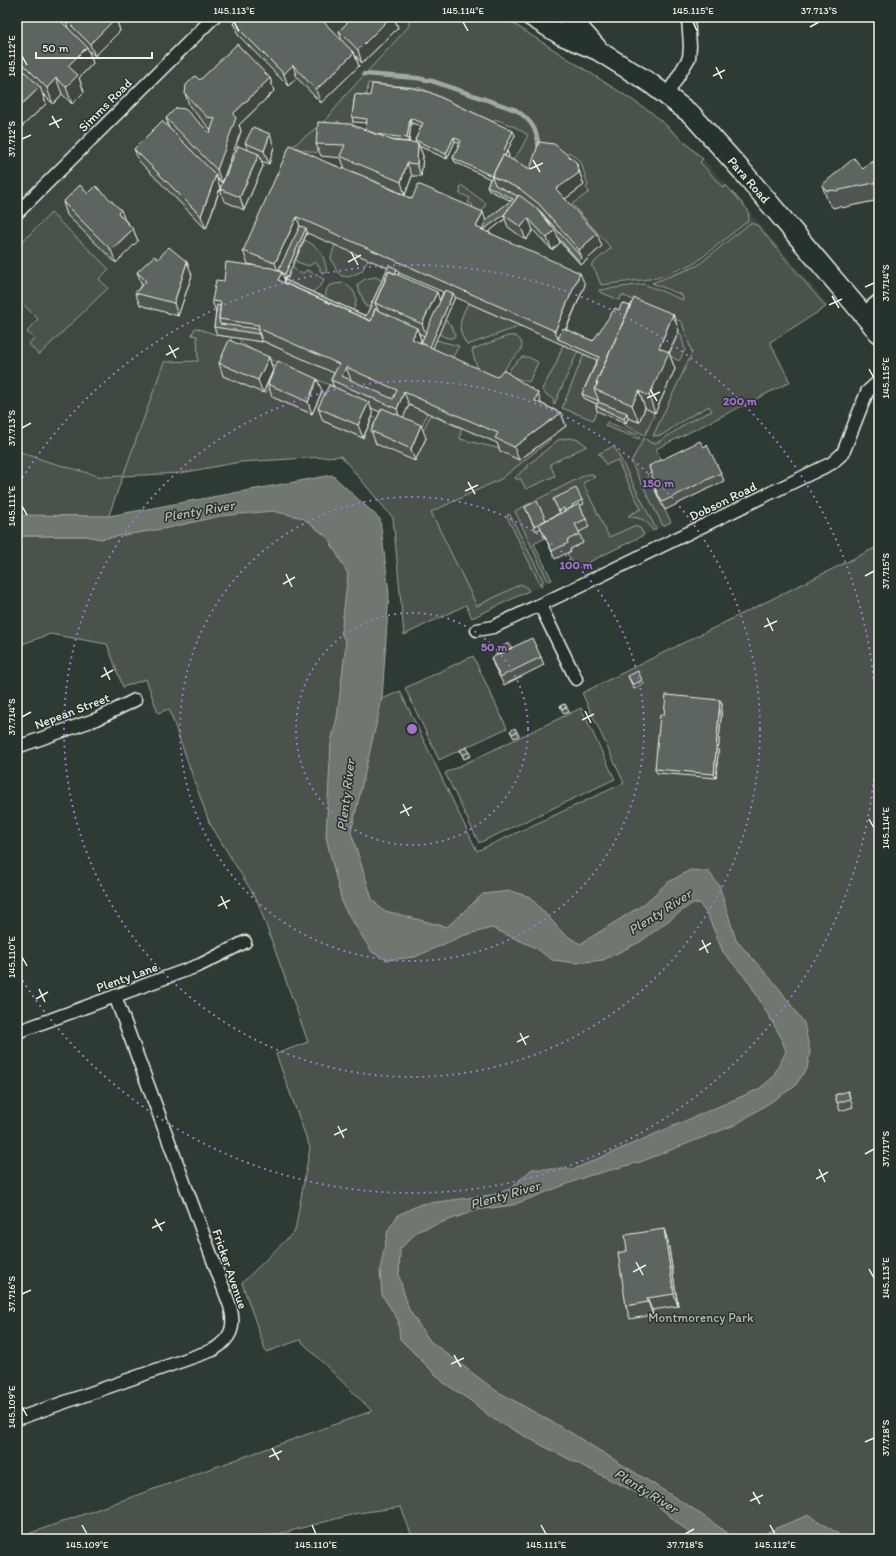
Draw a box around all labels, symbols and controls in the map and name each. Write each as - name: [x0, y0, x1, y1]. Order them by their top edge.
- text: 145.113°E: [213, 4, 255, 17]
- text: 145.114°E: [442, 4, 485, 17]
- text: 145.115°E: [672, 4, 714, 17]
- text: 37.713°S: [801, 4, 838, 17]
- scale bar: [36, 34, 152, 60]
- text: 145.112°E: [5, 35, 18, 77]
- text: 50 m: [42, 41, 68, 55]
- street label: Simms Road: [75, 75, 135, 135]
- text: 37.712°S: [5, 120, 18, 157]
- street label: Para Road: [725, 154, 773, 206]
- text: 37.714°S: [879, 264, 892, 302]
- text: 145.115°E: [879, 357, 892, 399]
- text: 200 m: [723, 394, 758, 408]
- text: 37.713°S: [5, 409, 18, 446]
- text: 150 m: [642, 476, 675, 490]
- street label: Dobson Road: [687, 478, 759, 524]
- text: 145.111°E: [5, 485, 18, 526]
- water label: Plenty River: [162, 496, 237, 526]
- text: 37.715°S: [879, 552, 892, 589]
- text: 100 m: [559, 558, 593, 572]
- text: 50 m: [481, 640, 508, 654]
- street label: Nepean Street: [32, 690, 112, 732]
- text: 37.714°S: [5, 698, 18, 736]
- centre of rings: [405, 722, 419, 736]
- water label: Plenty River: [333, 757, 359, 832]
- text: 145.114°E: [879, 806, 892, 849]
- water label: Plenty River: [625, 885, 696, 939]
- text: 145.110°E: [5, 935, 18, 978]
- street label: Plenty Lane: [94, 959, 160, 995]
- text: 37.717°S: [879, 1131, 892, 1167]
- water label: Plenty River: [468, 1177, 543, 1213]
- street label: Fricker Avenue: [209, 1227, 251, 1311]
- text: 145.113°E: [879, 1257, 892, 1299]
- text: 37.716°S: [5, 1275, 18, 1312]
- park label: Montmorency Park: [648, 1310, 754, 1325]
- text: 145.109°E: [5, 1385, 18, 1428]
- text: 37.718°S: [879, 1419, 892, 1456]
- water label: Plenty River: [611, 1465, 682, 1518]
- text: 145.109°E: [66, 1538, 109, 1551]
- text: 145.110°E: [295, 1538, 338, 1551]
- text: 145.111°E: [526, 1538, 567, 1551]
- text: 37.718°S: [667, 1538, 704, 1551]
- text: 145.112°E: [754, 1538, 796, 1551]

